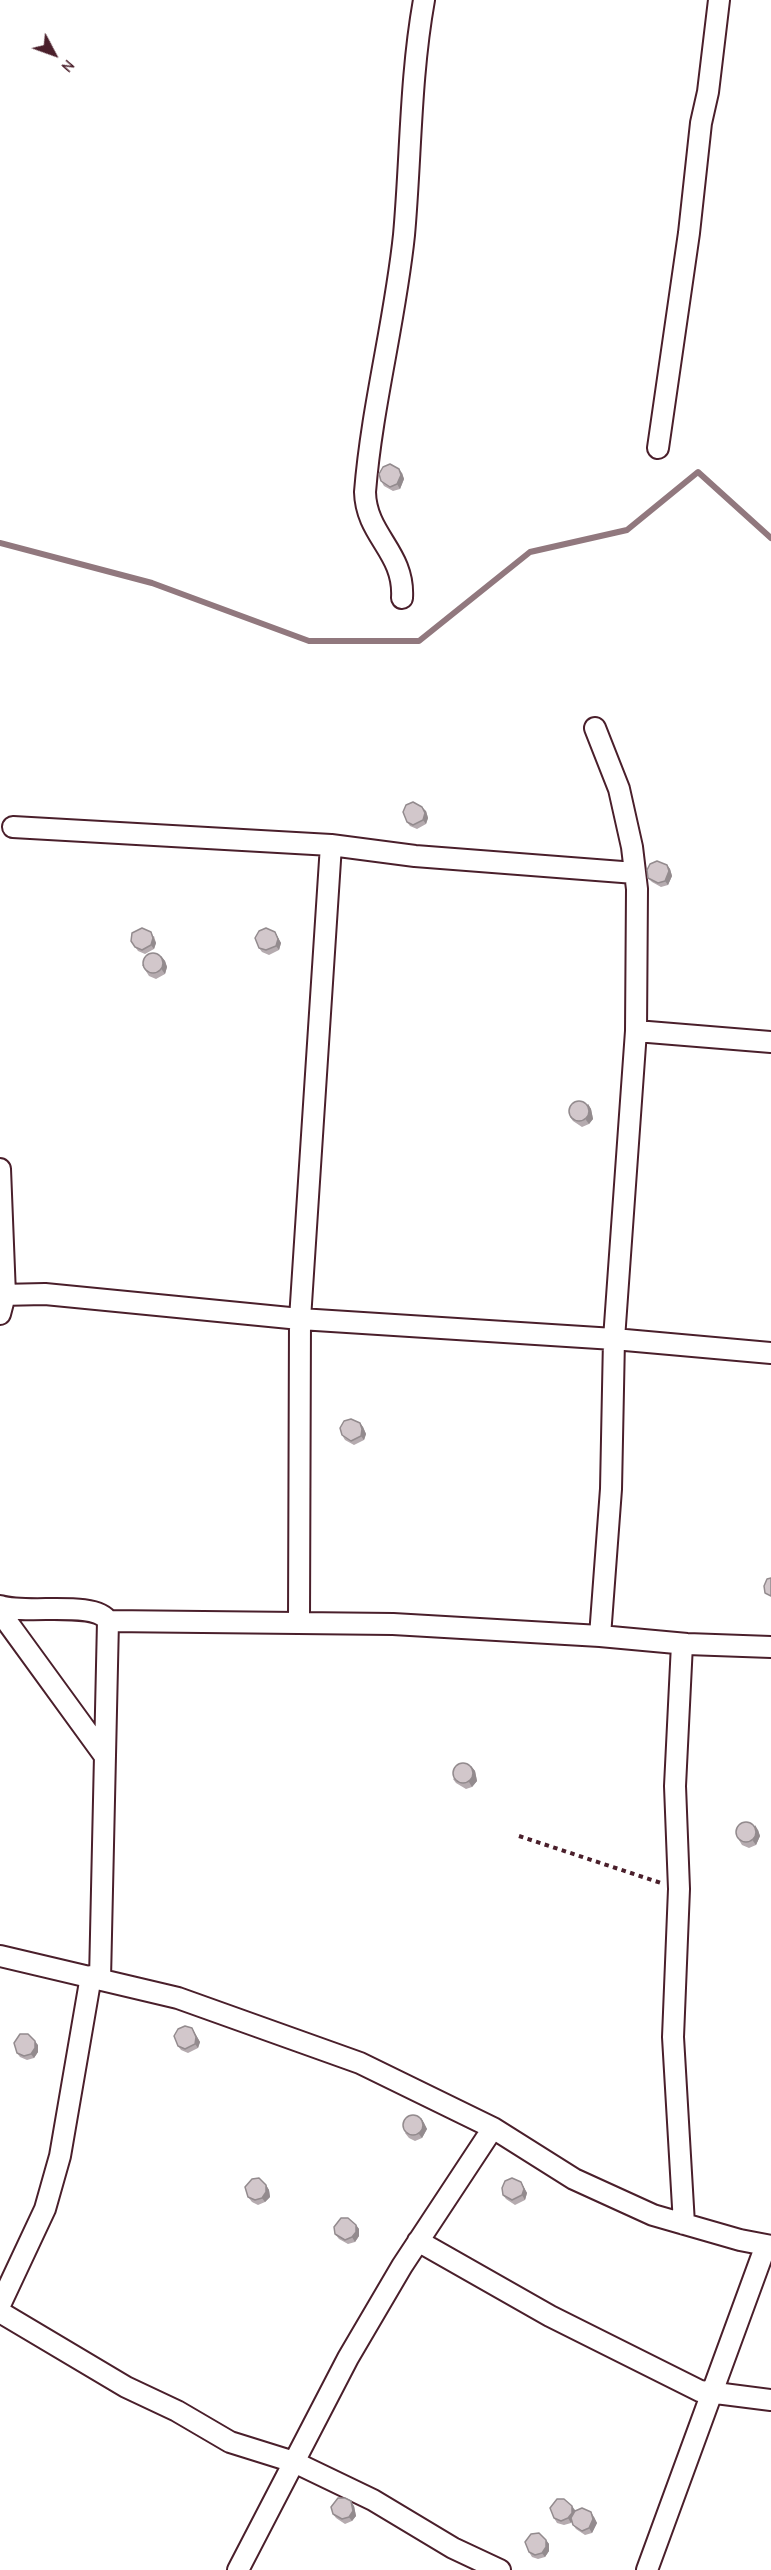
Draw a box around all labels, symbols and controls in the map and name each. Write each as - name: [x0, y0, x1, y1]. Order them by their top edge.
- north arrow: [24, 24, 84, 84]
- text: N: [57, 56, 78, 76]

